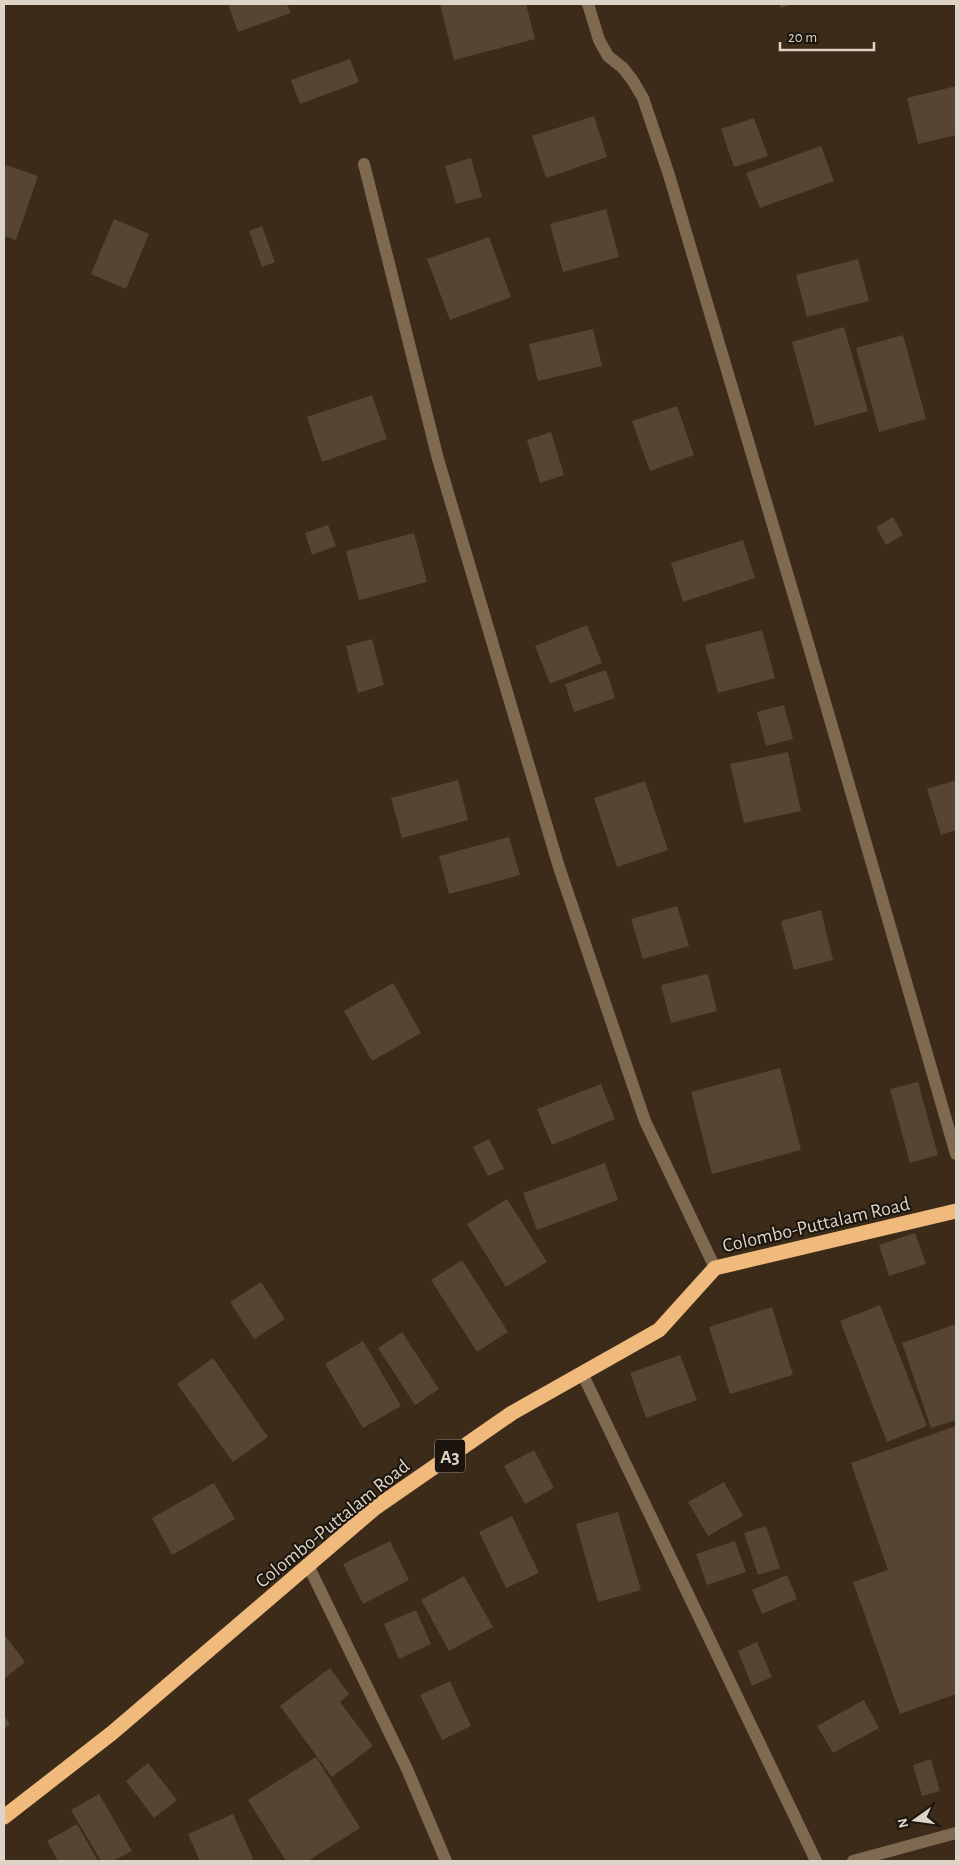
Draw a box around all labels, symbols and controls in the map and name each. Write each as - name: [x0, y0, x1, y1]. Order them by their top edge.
- scale bar: [780, 20, 874, 52]
- text: 20 m: [788, 30, 817, 45]
- street label: Colombo-Puttalam Road: [721, 1194, 912, 1256]
- road number: A3: [435, 1440, 465, 1472]
- street label: Colombo-Puttalam Road: [252, 1456, 413, 1592]
- north arrow: [890, 1795, 940, 1845]
- text: N: [895, 1816, 911, 1829]

